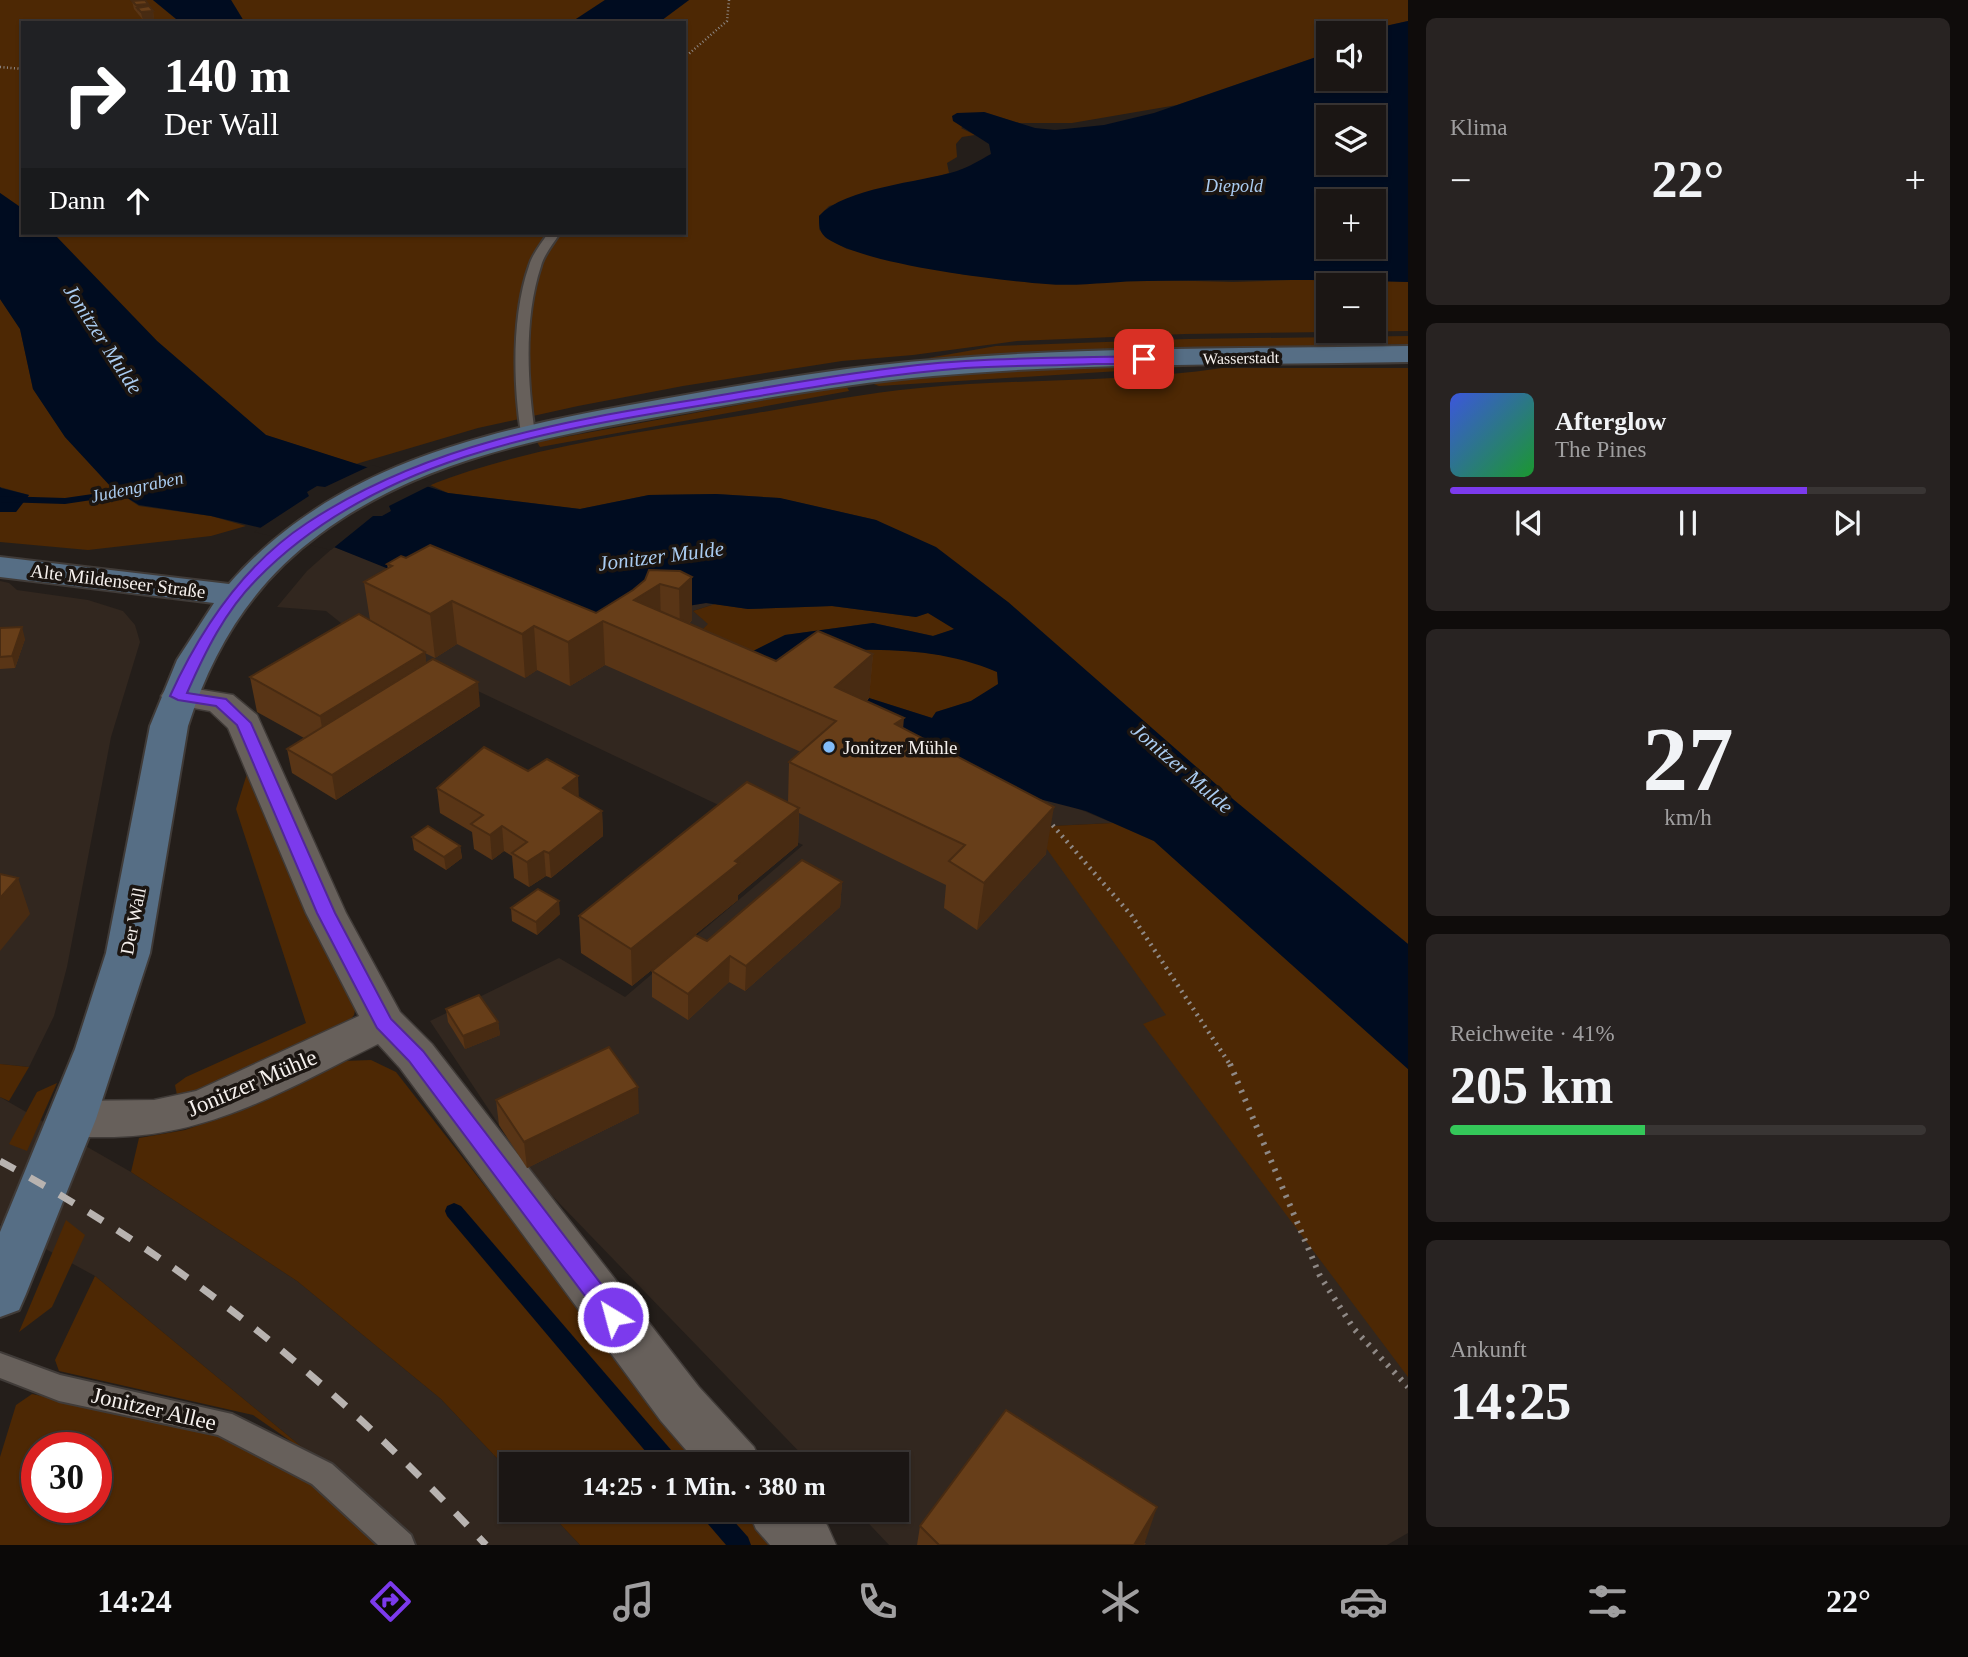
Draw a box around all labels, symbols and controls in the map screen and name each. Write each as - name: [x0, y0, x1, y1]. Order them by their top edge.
- map controls: [1316, 21, 1386, 343]
- button: sound: [1316, 21, 1386, 91]
- text: 140 m: [164, 48, 291, 103]
- icon: right: [49, 49, 140, 140]
- button: layers: [1316, 105, 1386, 175]
- text: Der Wall: [164, 106, 279, 142]
- text: Klima: [1450, 115, 1508, 140]
- text: 22°: [1652, 151, 1724, 208]
- text: −: [1450, 159, 1471, 201]
- text: +: [1905, 159, 1926, 201]
- water label: Diepold: [1204, 176, 1264, 196]
- icon: ahead: [119, 182, 157, 220]
- text: Dann: [49, 186, 105, 215]
- button: +: [1316, 189, 1386, 259]
- button: −: [1316, 273, 1386, 343]
- water label: Jonitzer Mulde: [58, 279, 148, 399]
- pin: [1114, 329, 1174, 389]
- icon: arrive: [1125, 340, 1163, 378]
- street label: Wasserstadt: [1203, 349, 1280, 367]
- text: Afterglow: [1555, 407, 1666, 436]
- text: The Pines: [1555, 437, 1646, 462]
- water label: Judengraben: [89, 467, 185, 507]
- icon: previous: [1510, 504, 1548, 542]
- icon: pause: [1669, 504, 1707, 542]
- icon: next: [1828, 504, 1866, 542]
- water label: Jonitzer Mulde: [597, 536, 725, 576]
- street label: Alte Mildenseer Straße: [29, 560, 207, 602]
- text: 27: [1643, 709, 1734, 810]
- water label: Jonitzer Mulde: [1126, 717, 1238, 819]
- place label: Jonitzer Mühle: [843, 737, 958, 758]
- marker: Jonitzer Mühle: [821, 739, 837, 755]
- text: km/h: [1664, 805, 1712, 830]
- street label: Der Wall: [116, 885, 150, 957]
- text: Reichweite · 41%: [1450, 1021, 1615, 1046]
- street label: Jonitzer Mühle: [183, 1044, 321, 1122]
- text: 205 km: [1450, 1057, 1613, 1114]
- position arrow: [576, 1280, 650, 1354]
- text: Ankunft: [1450, 1337, 1527, 1362]
- text: 14:25: [1450, 1373, 1571, 1430]
- street label: Jonitzer Allee: [89, 1383, 219, 1435]
- speed limit sign: 30: [21, 1432, 112, 1523]
- text: 14:25 · 1 Min. · 380 m: [582, 1472, 826, 1501]
- icon: directions: [366, 1577, 415, 1626]
- icon: music: [609, 1577, 658, 1626]
- icon: phone: [853, 1577, 902, 1626]
- icon: climate: [1096, 1577, 1145, 1626]
- icon: car: [1339, 1577, 1388, 1626]
- icon: filters: [1583, 1577, 1632, 1626]
- text: 14:24: [97, 1583, 172, 1619]
- text: 22°: [1826, 1583, 1871, 1619]

